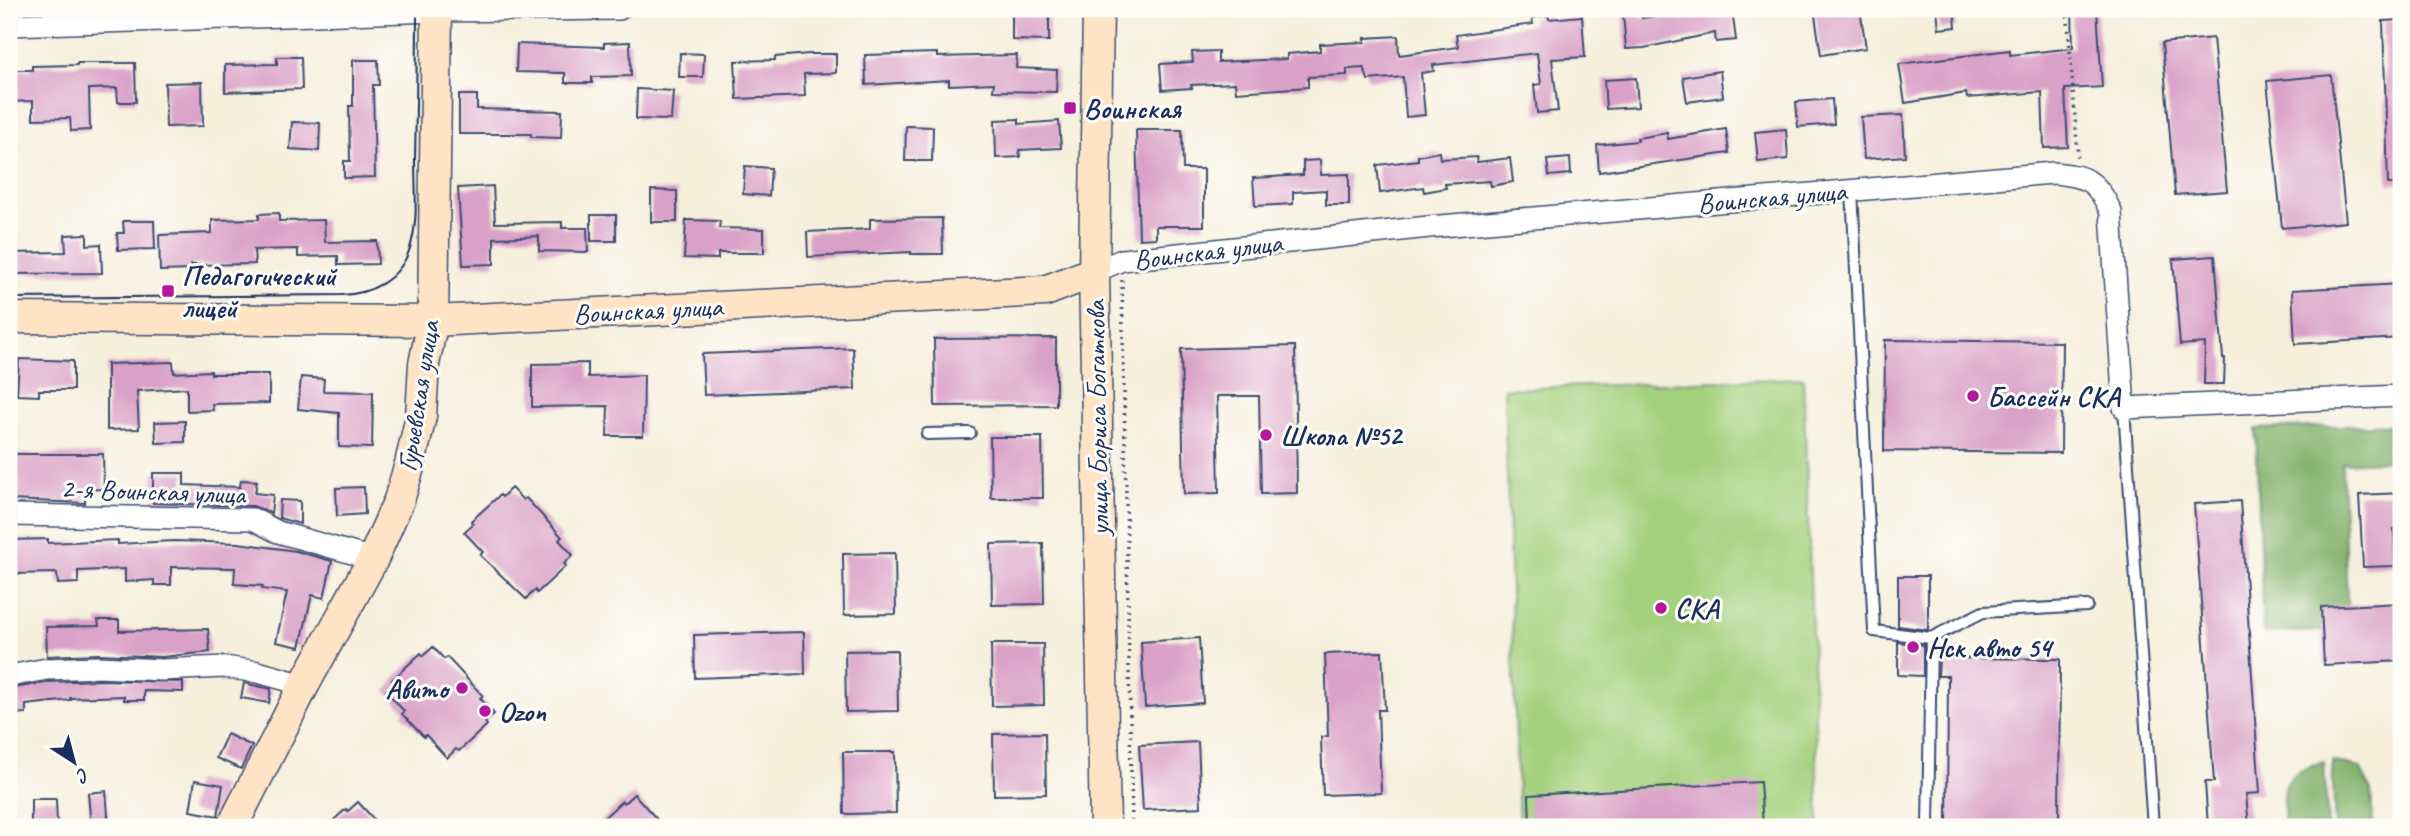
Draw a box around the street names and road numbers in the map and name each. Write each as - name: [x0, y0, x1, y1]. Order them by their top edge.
- street label: Воинская улица: [1696, 173, 1850, 221]
- street label: Воинская улица: [1132, 224, 1286, 277]
- street label: Воинская улица: [573, 289, 725, 331]
- street label: улица Бориса Богаткова: [1077, 298, 1117, 538]
- street label: Гурьевская улица: [389, 316, 447, 474]
- street label: 2-я Воинская улица: [60, 470, 248, 512]

